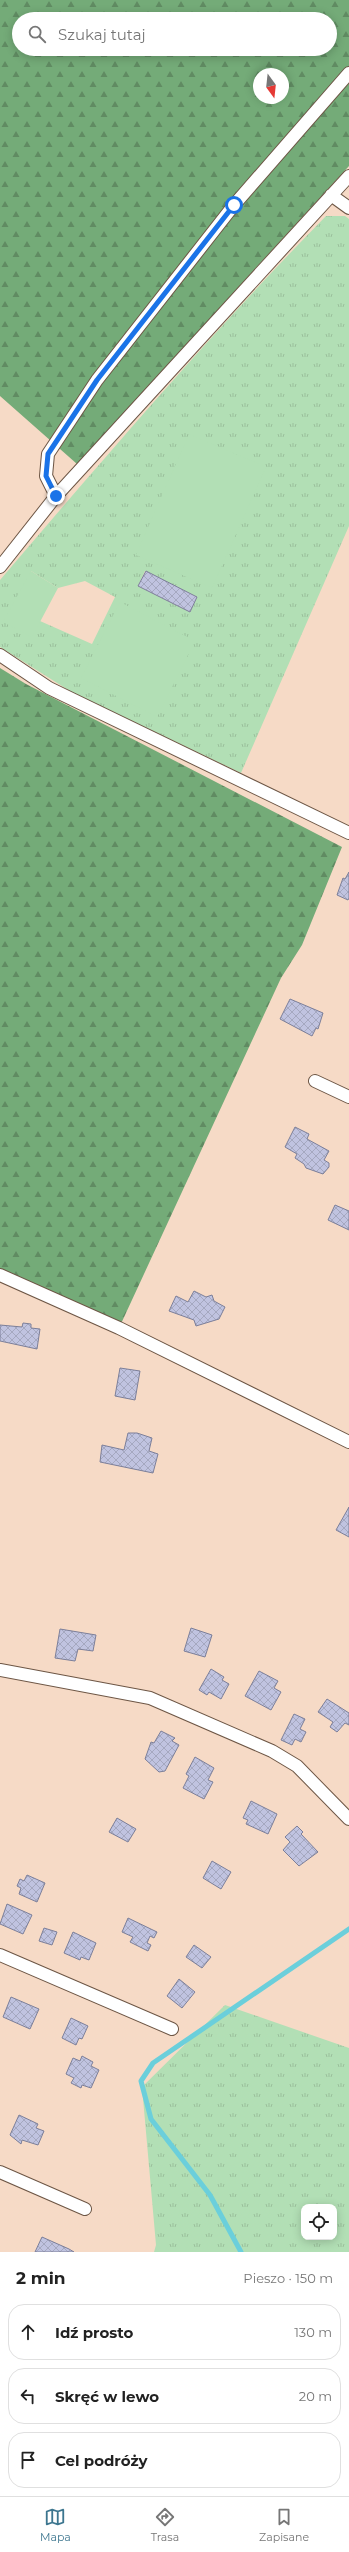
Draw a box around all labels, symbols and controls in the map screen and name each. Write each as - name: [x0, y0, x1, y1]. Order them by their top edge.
- search box: [12, 12, 337, 56]
- icon: search: [26, 23, 48, 45]
- text: Szukaj tutaj: [58, 25, 146, 44]
- north arrow: [253, 68, 289, 104]
- route start: [225, 196, 243, 214]
- route end: [47, 487, 65, 505]
- map controls: [301, 2204, 337, 2240]
- button: locate: [301, 2204, 337, 2240]
- text: 2 min: [16, 2268, 66, 2288]
- text: Pieszo · 150 m: [243, 2270, 333, 2286]
- icon: ahead: [17, 2321, 39, 2343]
- text: Idź prosto: [55, 2323, 133, 2342]
- text: 130 m: [294, 2324, 332, 2340]
- icon: left: [17, 2385, 39, 2407]
- text: Skręć w lewo: [55, 2387, 159, 2406]
- text: 20 m: [299, 2388, 332, 2404]
- icon: arrive: [17, 2449, 39, 2471]
- text: Cel podróży: [55, 2451, 147, 2470]
- tab: Mapa: [40, 2506, 71, 2544]
- tab: Trasa: [151, 2506, 179, 2544]
- tab: Zapisane: [259, 2506, 309, 2544]

